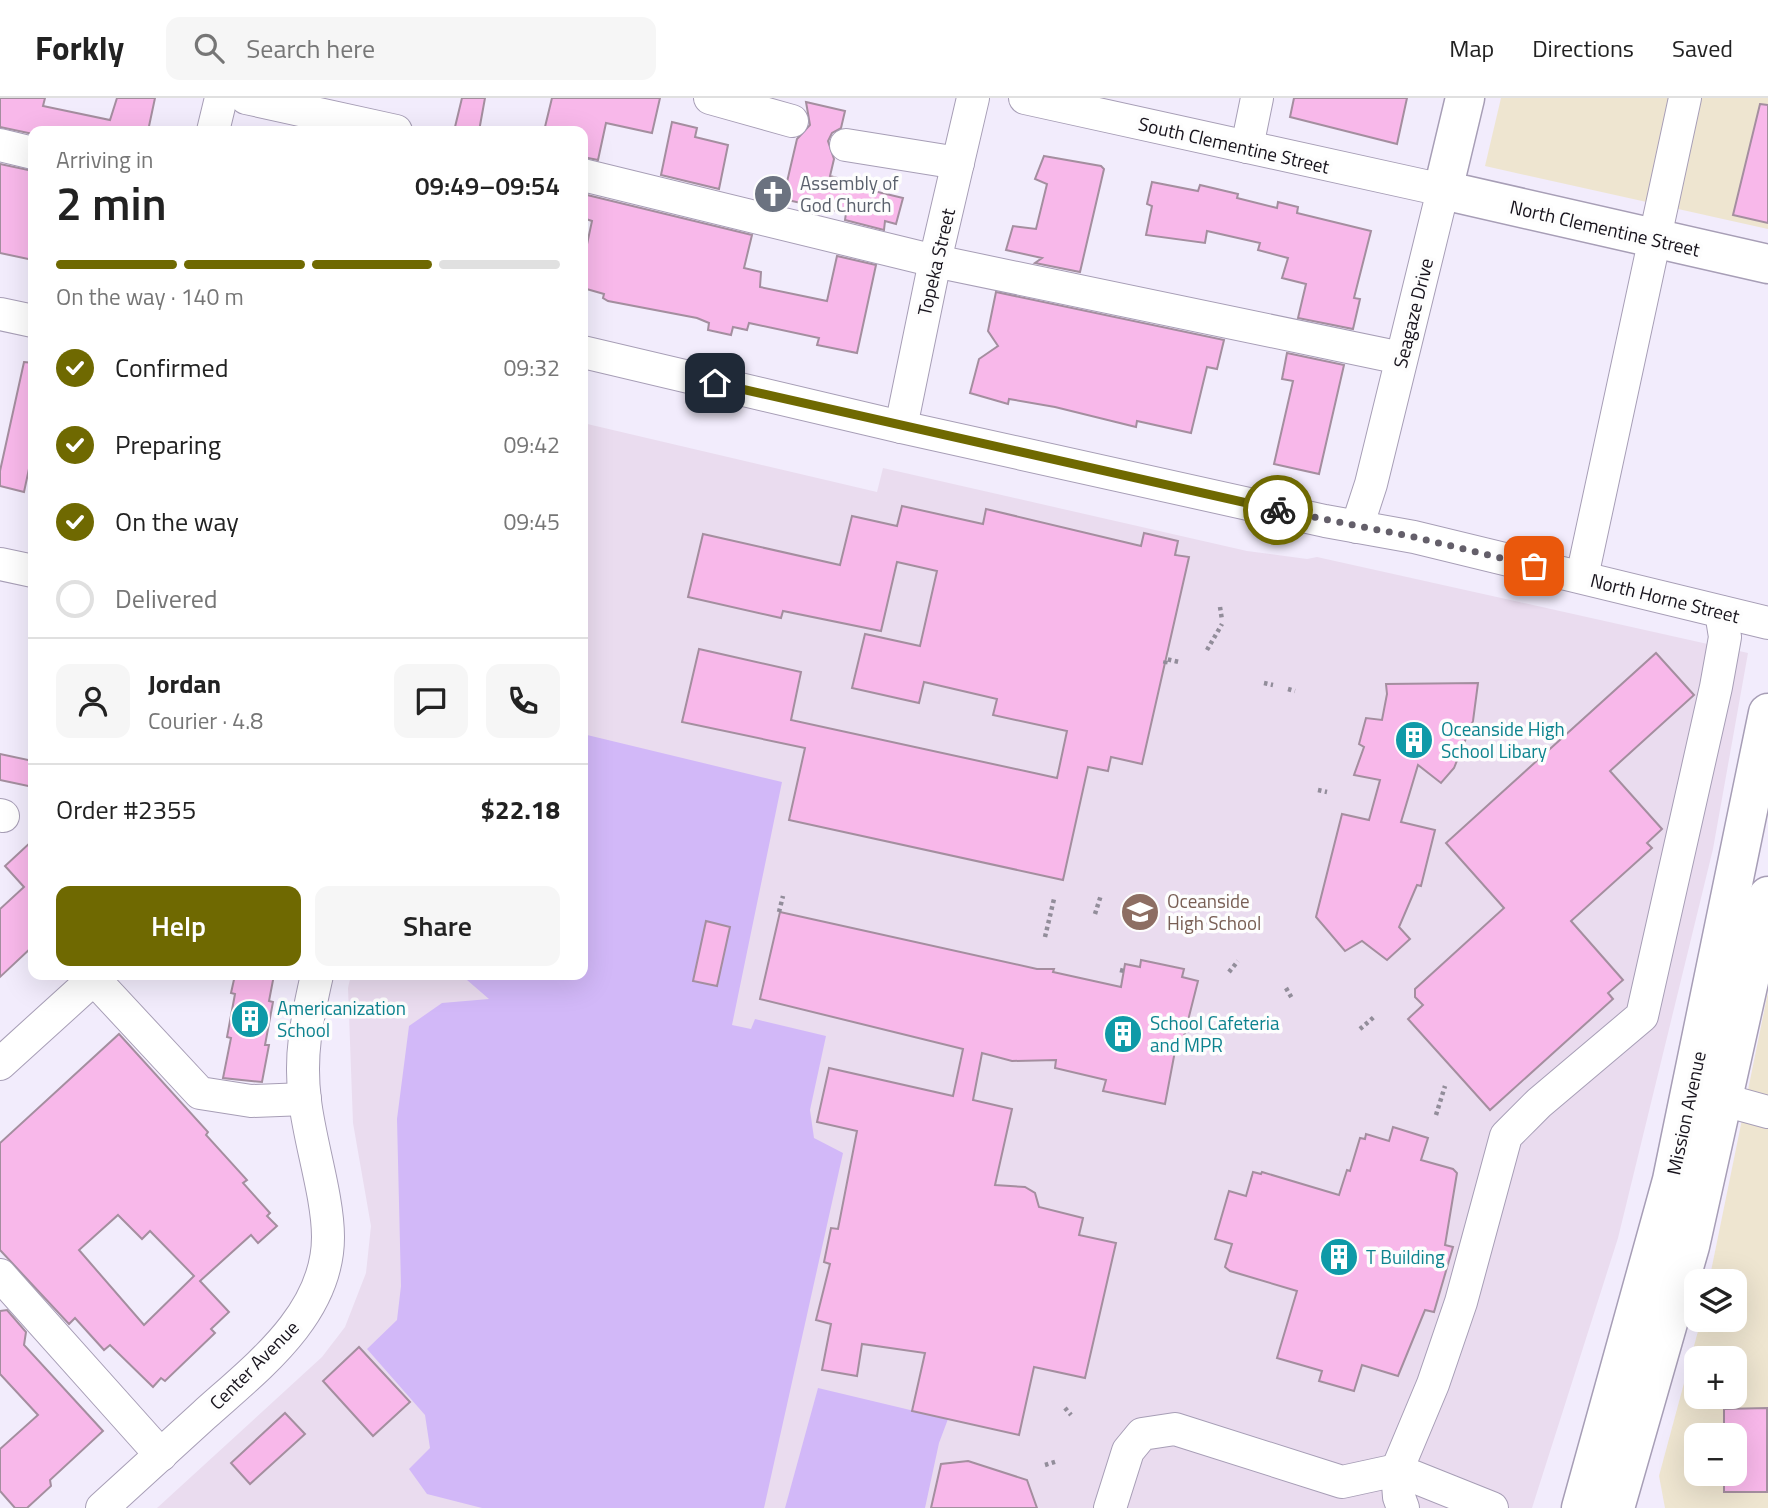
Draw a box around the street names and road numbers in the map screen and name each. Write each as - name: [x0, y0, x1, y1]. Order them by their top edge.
- street label: South Clementine Street: [1136, 108, 1333, 181]
- street label: North Clementine Street: [1507, 192, 1703, 264]
- street label: Topeka Street: [909, 205, 962, 319]
- street label: Seagaze Drive: [1385, 255, 1440, 371]
- street label: North Horne Street: [1588, 565, 1743, 630]
- street label: Mission Avenue: [1658, 1048, 1713, 1177]
- street label: Center Avenue: [202, 1313, 305, 1416]

